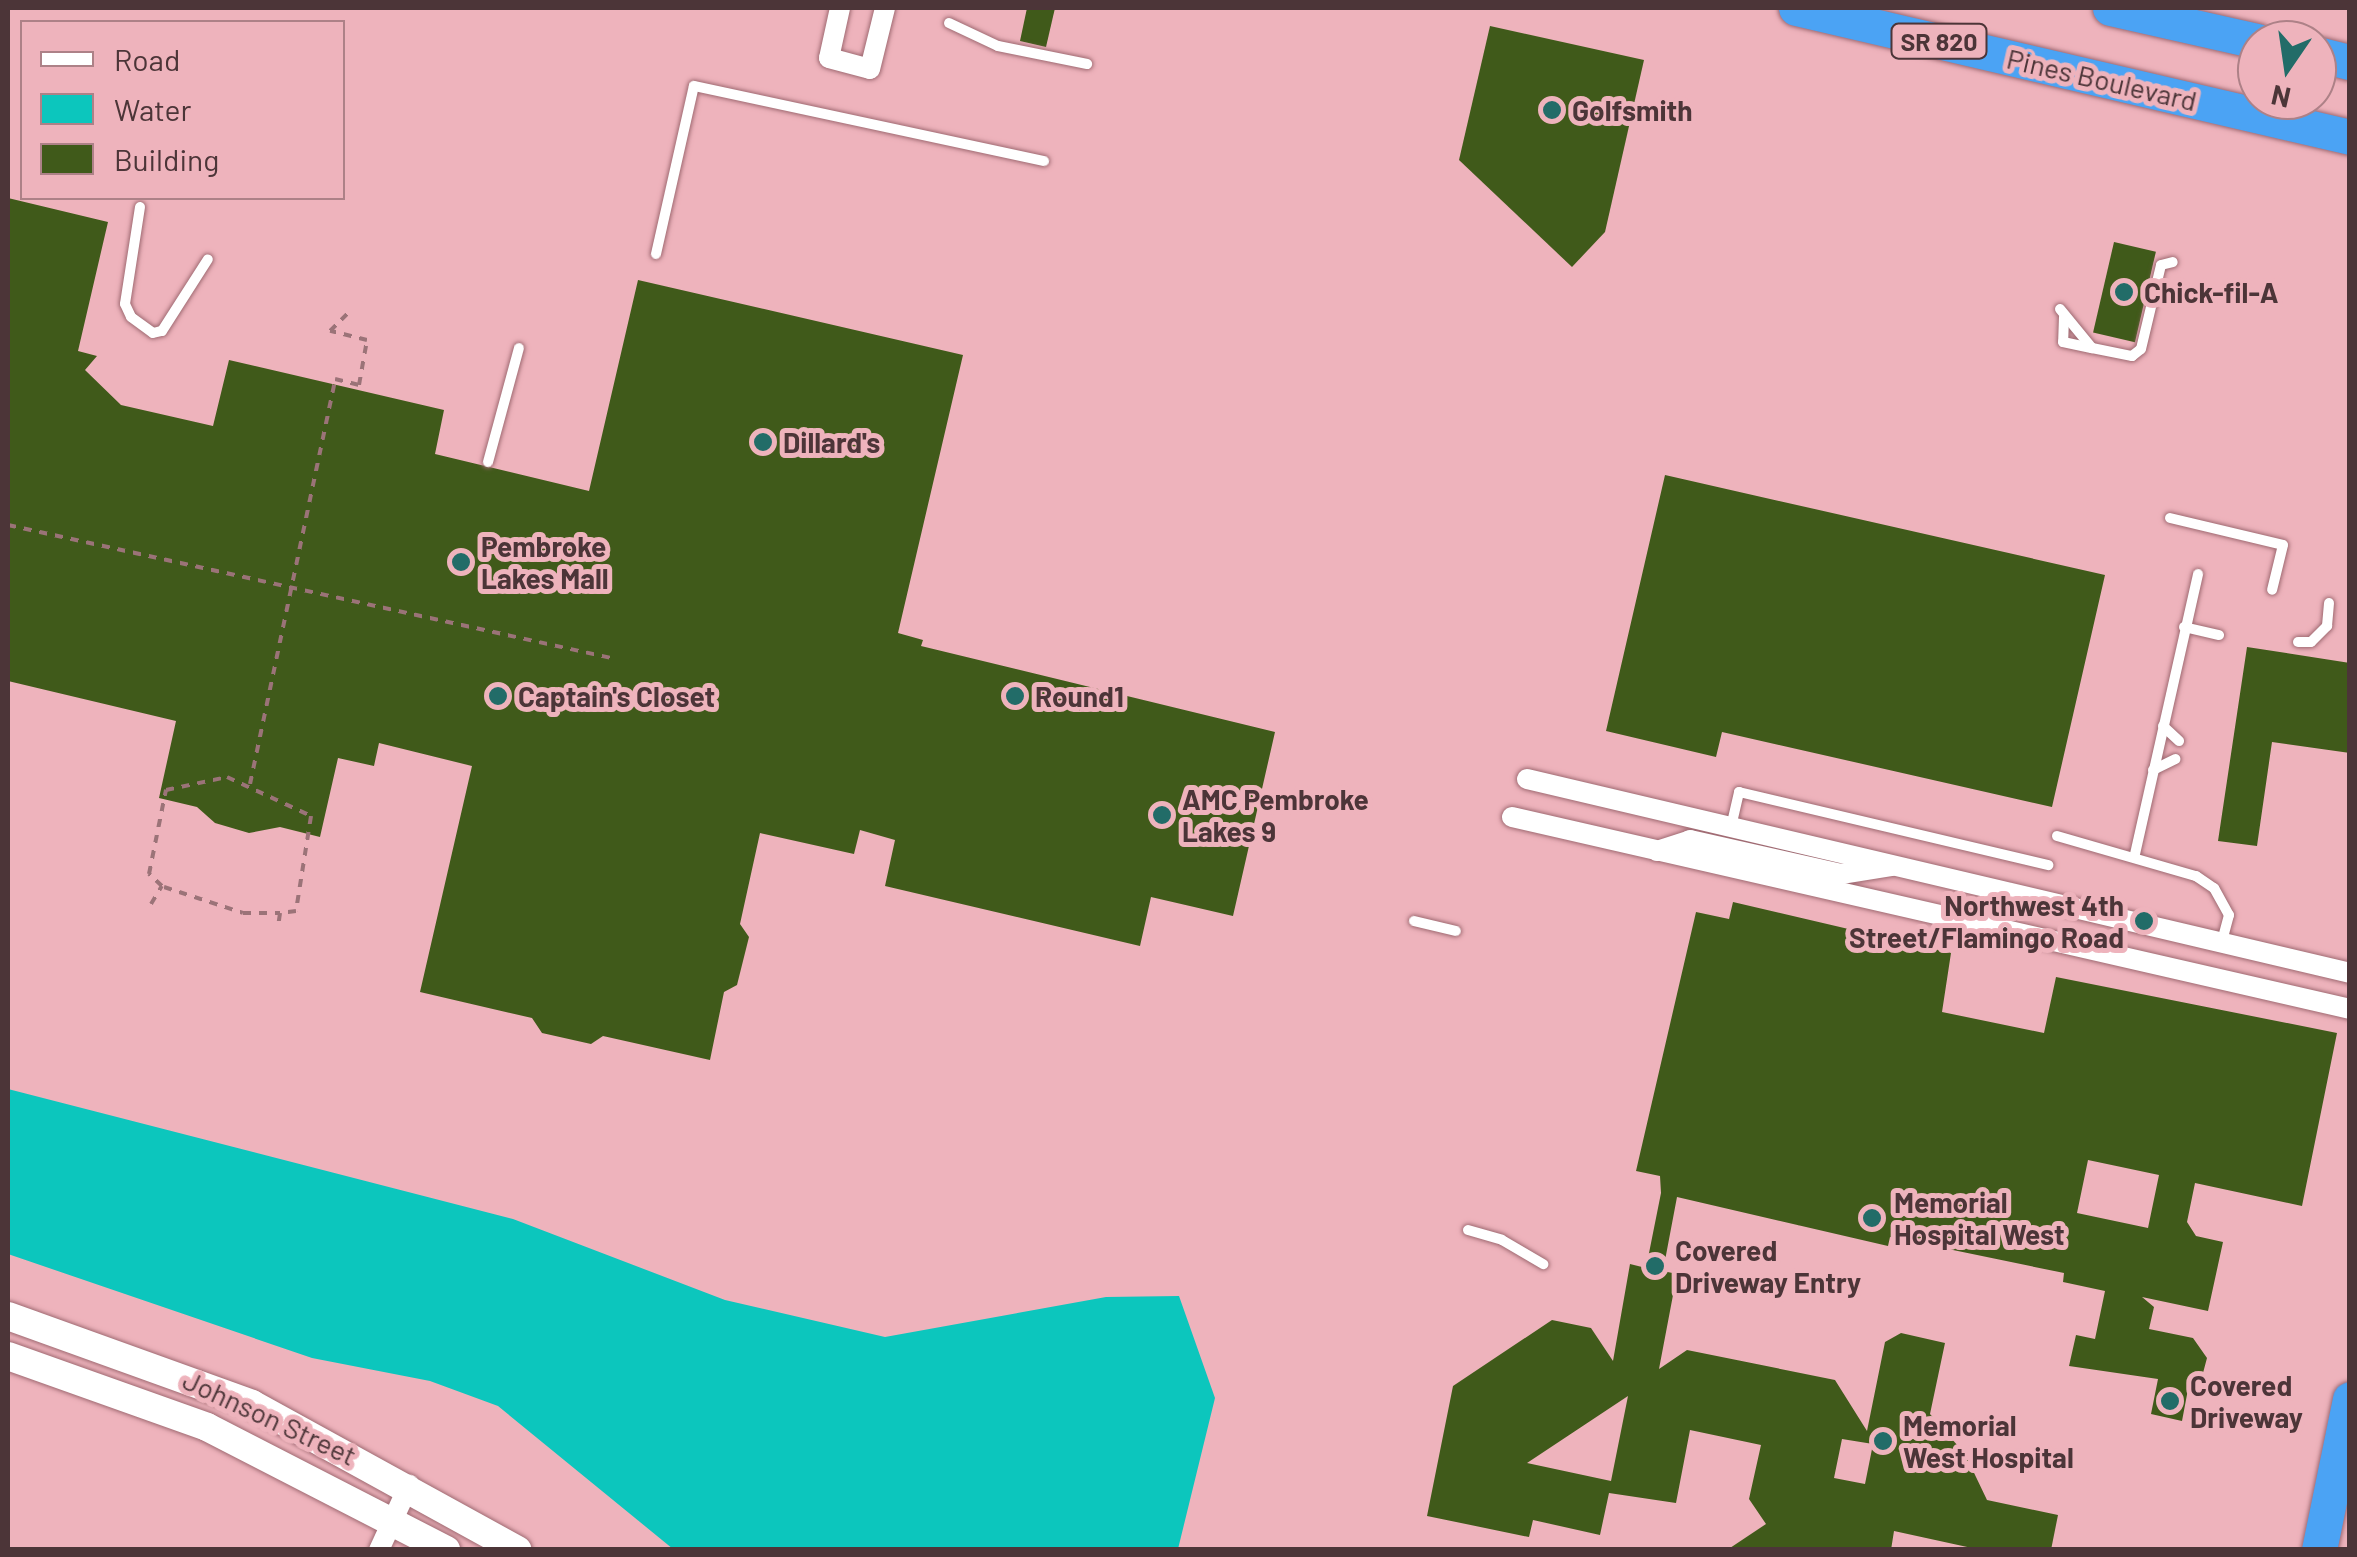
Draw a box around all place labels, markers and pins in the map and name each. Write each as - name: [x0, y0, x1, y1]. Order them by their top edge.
- place label: Golfsmith: [1572, 93, 1693, 127]
- marker: Golfsmith: [1541, 99, 1563, 121]
- place label: Chick-fil-A: [2144, 275, 2279, 309]
- marker: Chick-fil-A: [2113, 281, 2135, 303]
- place label: Dillard's: [783, 425, 880, 459]
- marker: Dillard's: [752, 431, 774, 453]
- place label: Pembroke Lakes Mall: [481, 529, 609, 595]
- marker: Pembroke Lakes Mall: [450, 551, 472, 573]
- place label: Captain's Closet: [518, 679, 715, 713]
- place label: Round1: [1035, 679, 1124, 713]
- marker: Captain's Closet: [487, 685, 509, 707]
- marker: Round1: [1004, 685, 1026, 707]
- place label: AMC Pembroke Lakes 9: [1182, 782, 1369, 848]
- marker: AMC Pembroke Lakes 9: [1151, 804, 1173, 826]
- place label: Northwest 4th Street/Flamingo Road: [1849, 888, 2124, 954]
- marker: Northwest 4th Street/Flamingo Road: [2133, 910, 2155, 932]
- place label: Memorial Hospital West: [1894, 1185, 2065, 1251]
- marker: Memorial Hospital West: [1859, 1205, 1885, 1231]
- place label: Covered Driveway Entry: [1675, 1233, 1861, 1299]
- marker: Covered Driveway Entry: [1644, 1255, 1666, 1277]
- place label: Covered Driveway: [2190, 1368, 2303, 1434]
- marker: Covered Driveway: [2159, 1390, 2181, 1412]
- place label: Memorial West Hospital: [1903, 1408, 2074, 1474]
- marker: Memorial West Hospital: [1872, 1430, 1894, 1452]

